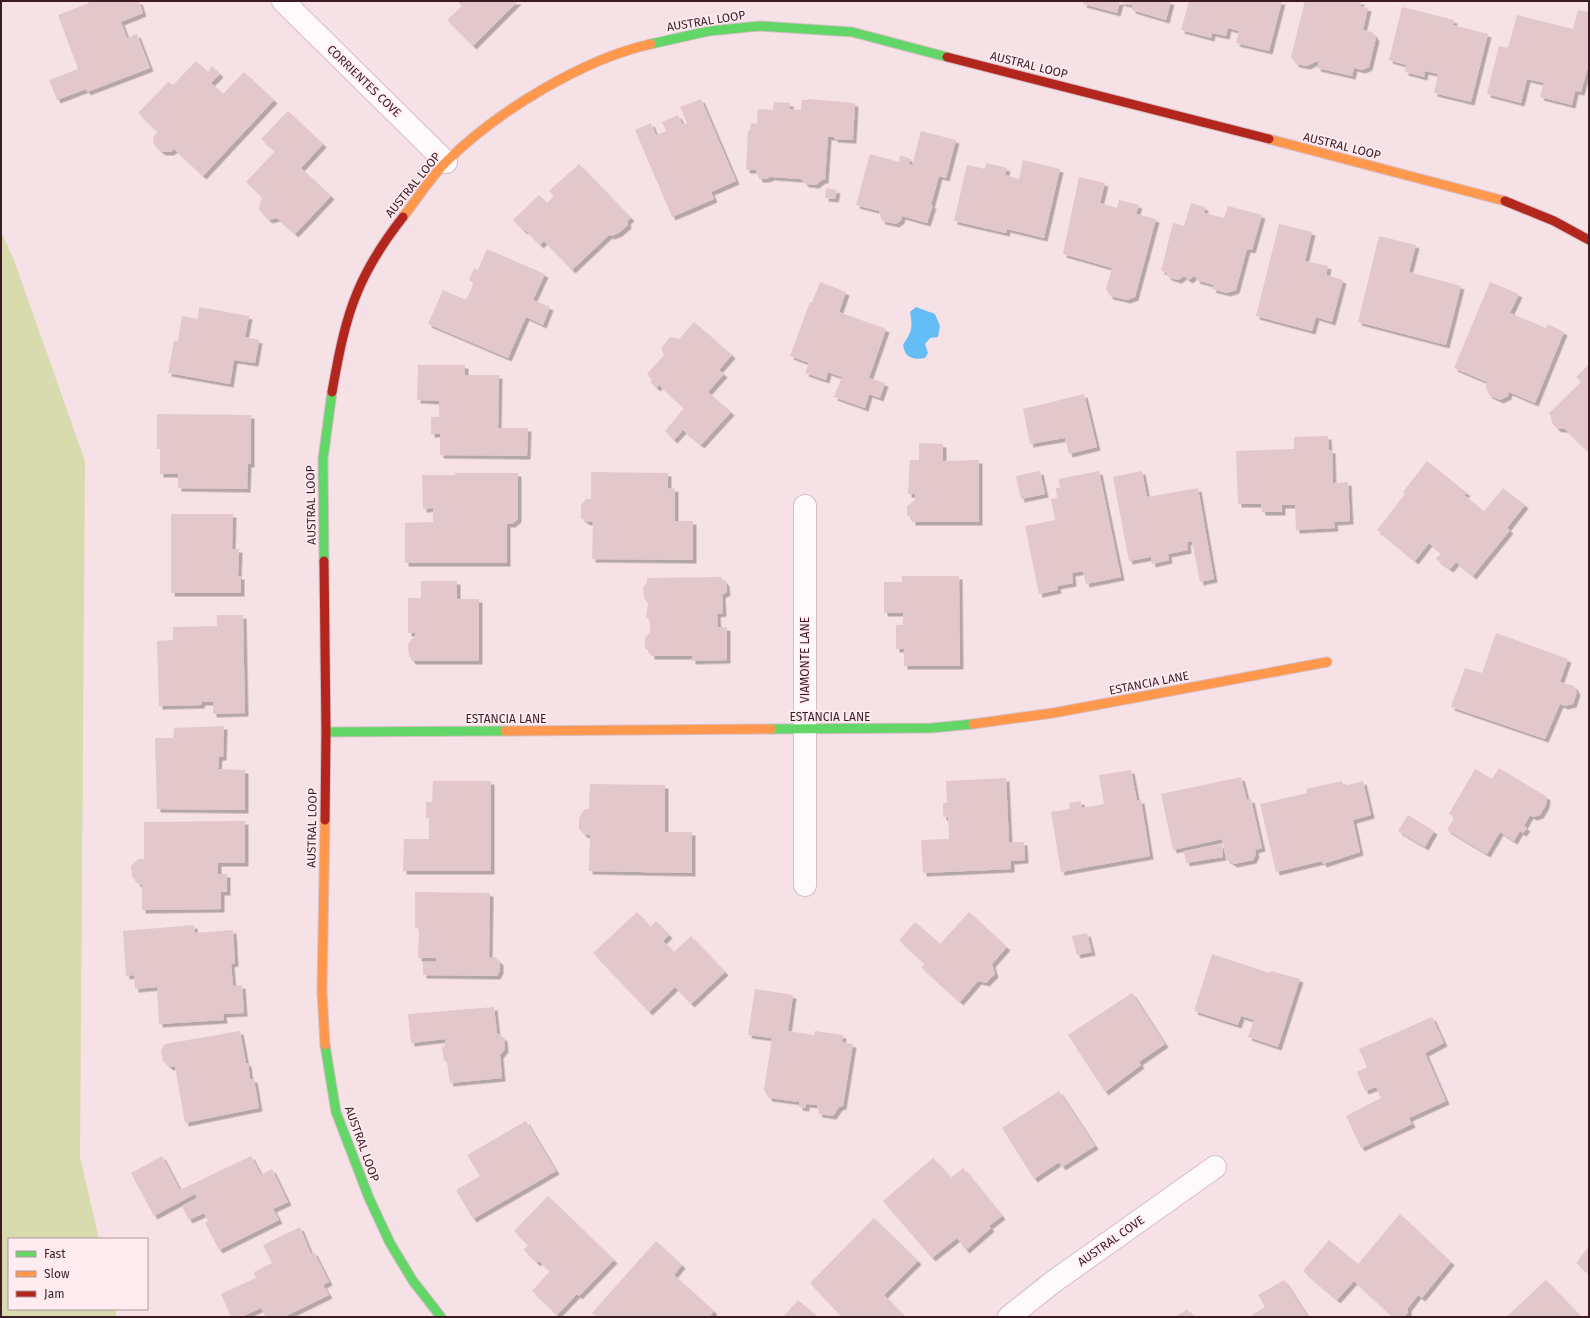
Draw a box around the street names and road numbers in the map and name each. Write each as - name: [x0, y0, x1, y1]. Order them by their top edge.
- street label: AUSTRAL LOOP: [666, 8, 746, 34]
- street label: CORRIENTES COVE: [324, 42, 404, 120]
- street label: AUSTRAL LOOP: [989, 49, 1069, 81]
- street label: AUSTRAL LOOP: [1302, 130, 1382, 162]
- street label: AUSTRAL LOOP: [383, 150, 443, 220]
- street label: AUSTRAL LOOP: [303, 465, 319, 545]
- street label: VIAMONTE LANE: [798, 617, 812, 703]
- street label: ESTANCIA LANE: [1108, 668, 1190, 698]
- street label: ESTANCIA LANE: [789, 710, 871, 724]
- street label: ESTANCIA LANE: [465, 712, 547, 726]
- street label: AUSTRAL LOOP: [304, 788, 320, 868]
- street label: AUSTRAL LOOP: [342, 1104, 382, 1184]
- street label: AUSTRAL COVE: [1075, 1213, 1147, 1269]

